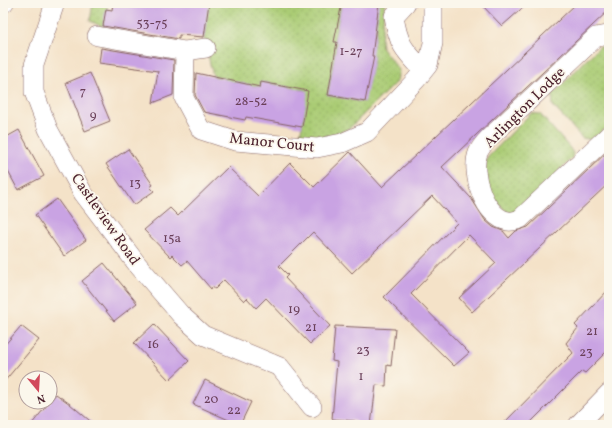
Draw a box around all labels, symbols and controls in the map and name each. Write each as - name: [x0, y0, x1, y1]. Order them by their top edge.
- house number: 53-75: [137, 15, 167, 33]
- house number: 1-27: [339, 43, 363, 61]
- street label: Arlington Lodge: [480, 63, 570, 153]
- house number: 7: [80, 83, 86, 101]
- house number: 28-52: [235, 93, 267, 111]
- house number: 9: [90, 107, 97, 125]
- street label: Manor Court: [228, 129, 315, 158]
- street label: Castleview Road: [65, 170, 144, 270]
- house number: 13: [129, 175, 141, 193]
- house number: 15a: [163, 230, 181, 248]
- house number: 19: [288, 301, 300, 319]
- house number: 21: [305, 319, 317, 337]
- house number: 21: [586, 323, 598, 341]
- house number: 16: [147, 336, 159, 354]
- house number: 23: [356, 342, 370, 360]
- house number: 23: [579, 344, 593, 362]
- house number: 1: [358, 368, 364, 386]
- north arrow: [18, 370, 58, 410]
- text: N: [35, 390, 47, 406]
- house number: 20: [204, 391, 219, 409]
- house number: 22: [227, 402, 241, 420]

